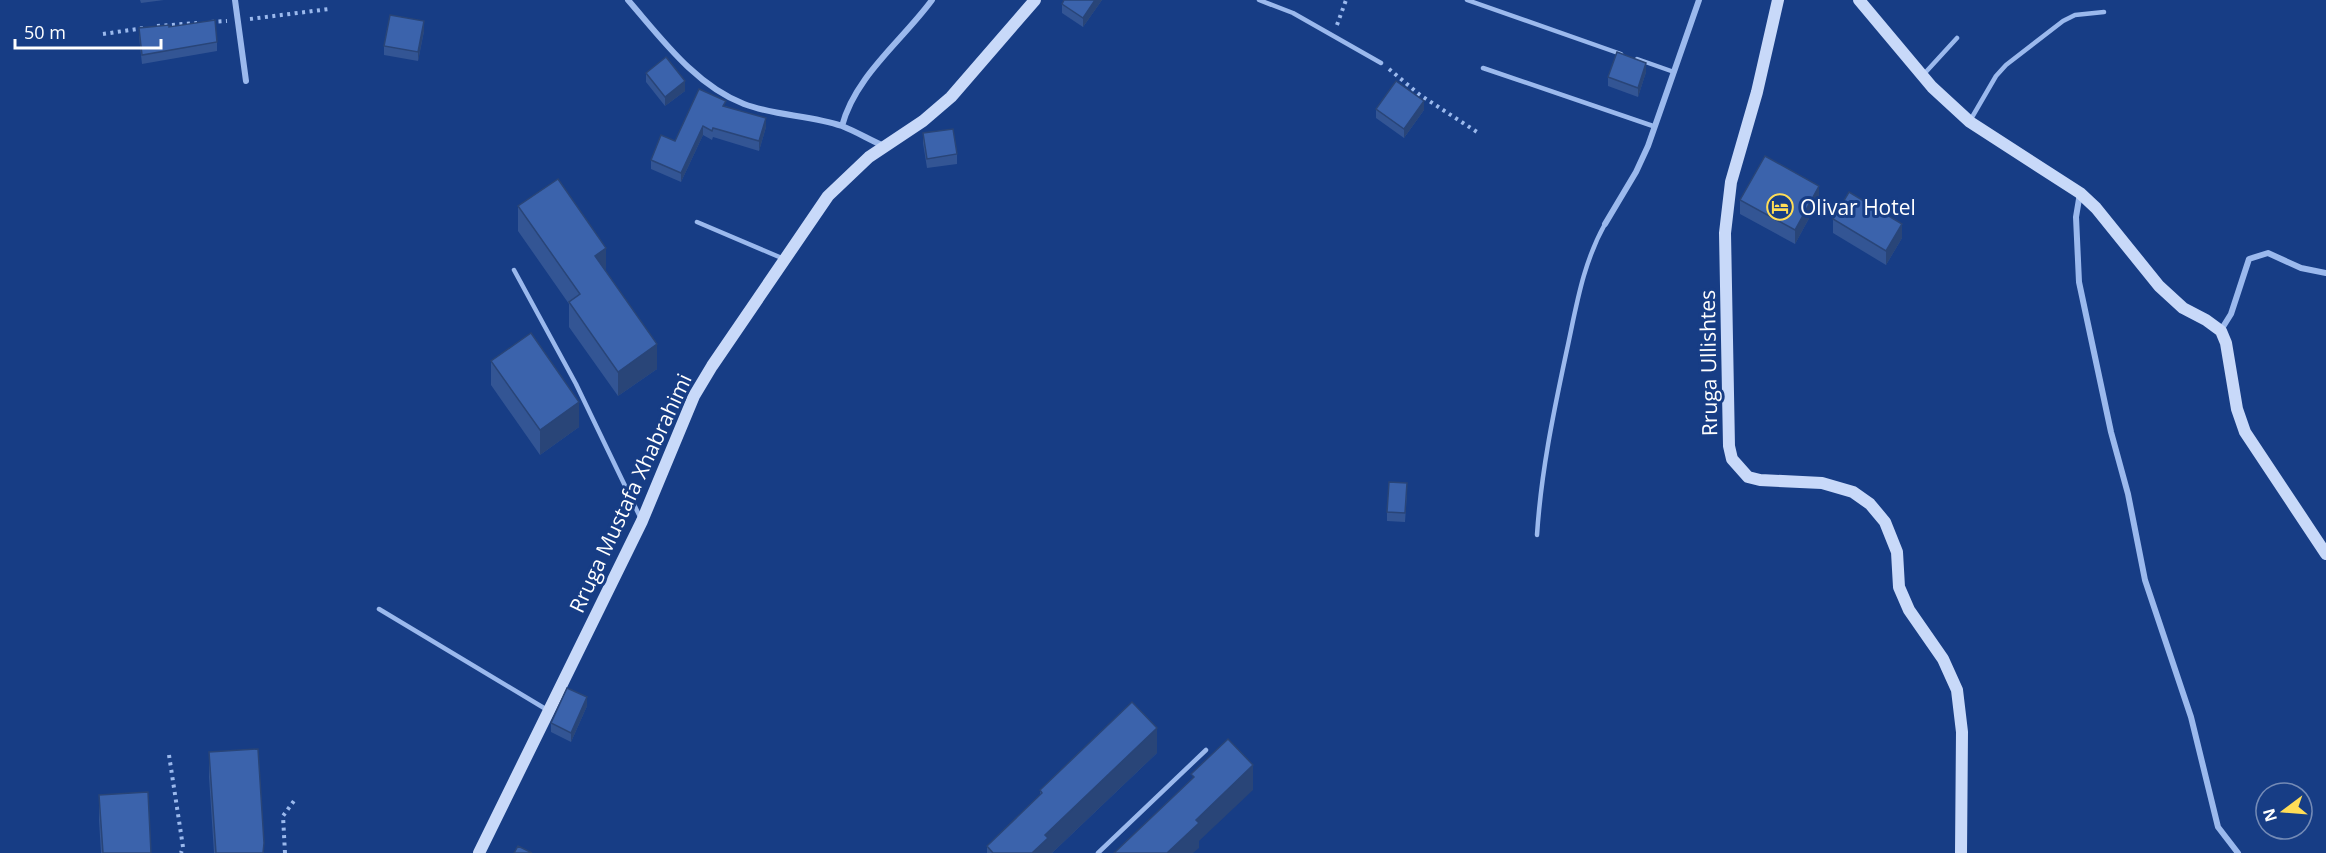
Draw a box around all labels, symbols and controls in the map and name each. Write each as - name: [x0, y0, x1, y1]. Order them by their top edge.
- scale bar: [15, 12, 160, 50]
- text: 50 m: [24, 20, 66, 44]
- hotel icon: Olivar Hotel: [1765, 192, 1795, 222]
- place label: Olivar Hotel: [1800, 193, 1916, 221]
- street label: Rruga Ullishtes: [1693, 290, 1723, 436]
- street label: Rruga Mustafa Xhabrahimi: [562, 369, 698, 617]
- north arrow: [2254, 781, 2314, 841]
- text: N: [2257, 806, 2282, 824]

